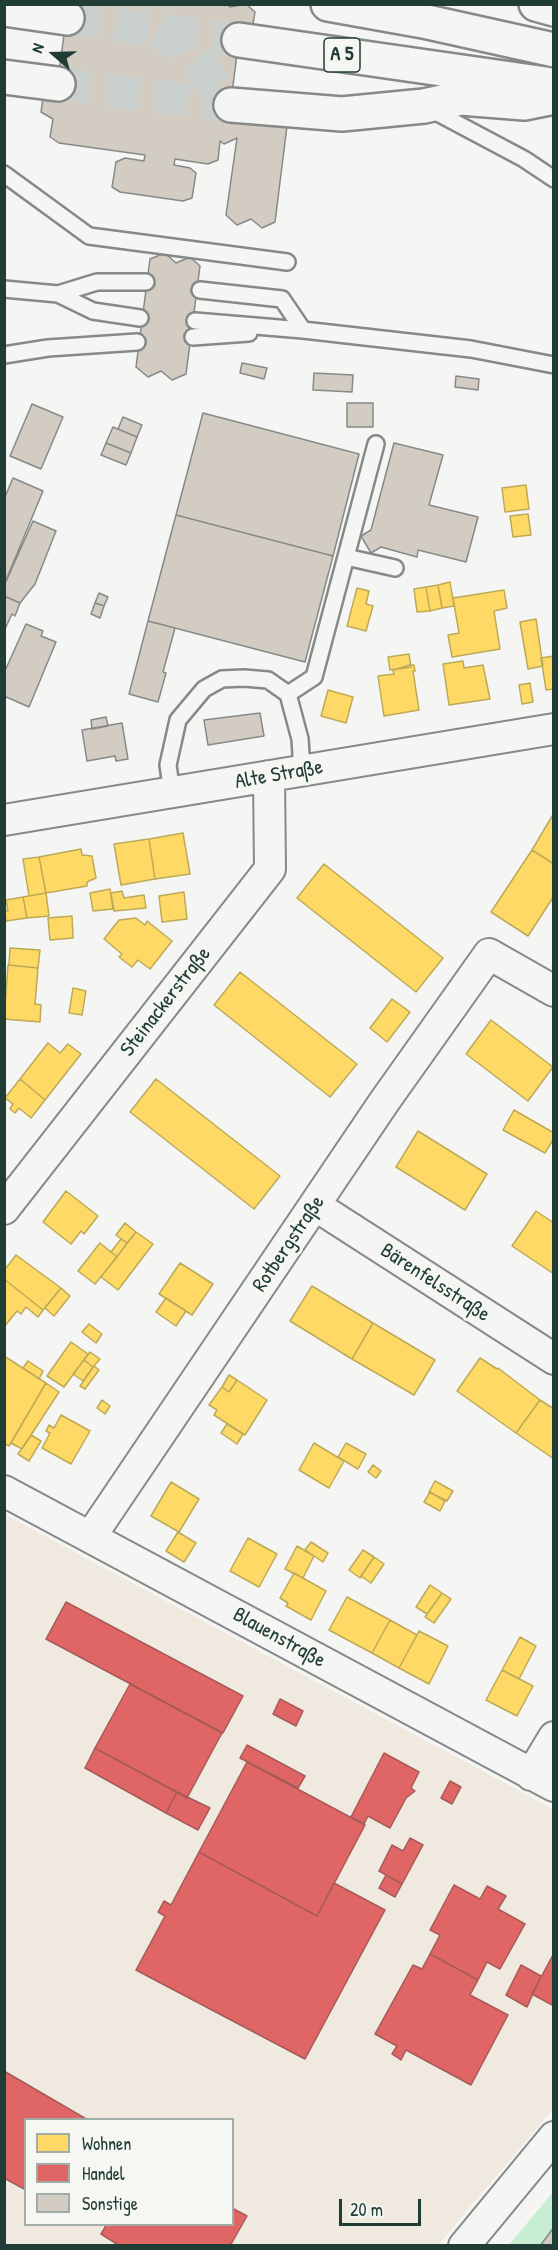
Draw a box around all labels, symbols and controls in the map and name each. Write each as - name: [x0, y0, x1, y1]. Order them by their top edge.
- north arrow: [24, 24, 84, 84]
- road number: A 5: [324, 38, 360, 72]
- text: N: [25, 40, 49, 56]
- street label: Alte Straße: [233, 755, 325, 795]
- street label: Steinackerstraße: [115, 942, 217, 1062]
- street label: Rotbergstraße: [248, 1191, 330, 1297]
- street label: Bärenfelsstraße: [376, 1238, 494, 1328]
- street label: Blauenstraße: [228, 1602, 330, 1674]
- legend: [24, 2118, 234, 2226]
- text: Wohnen: [82, 2131, 131, 2156]
- text: Handel: [82, 2161, 125, 2186]
- scale bar: [342, 2187, 424, 2225]
- text: Sonstige: [82, 2191, 138, 2216]
- text: 20 m: [350, 2197, 383, 2222]

